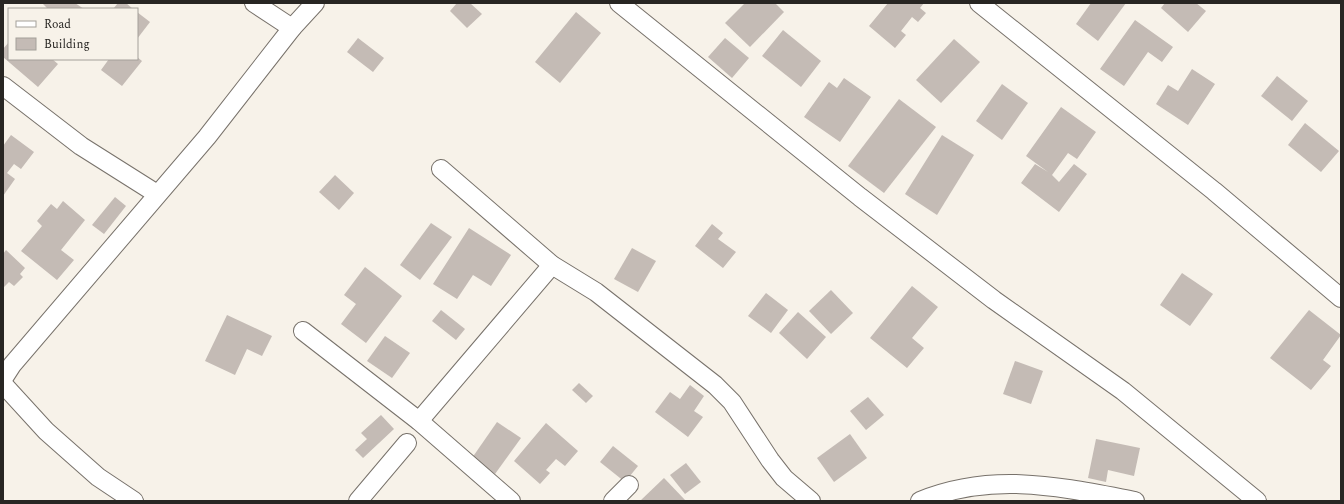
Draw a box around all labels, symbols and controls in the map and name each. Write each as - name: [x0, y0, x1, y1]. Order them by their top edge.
- legend: [8, 8, 138, 60]
- text: Road: [44, 15, 71, 34]
- text: Building: [44, 35, 90, 54]

